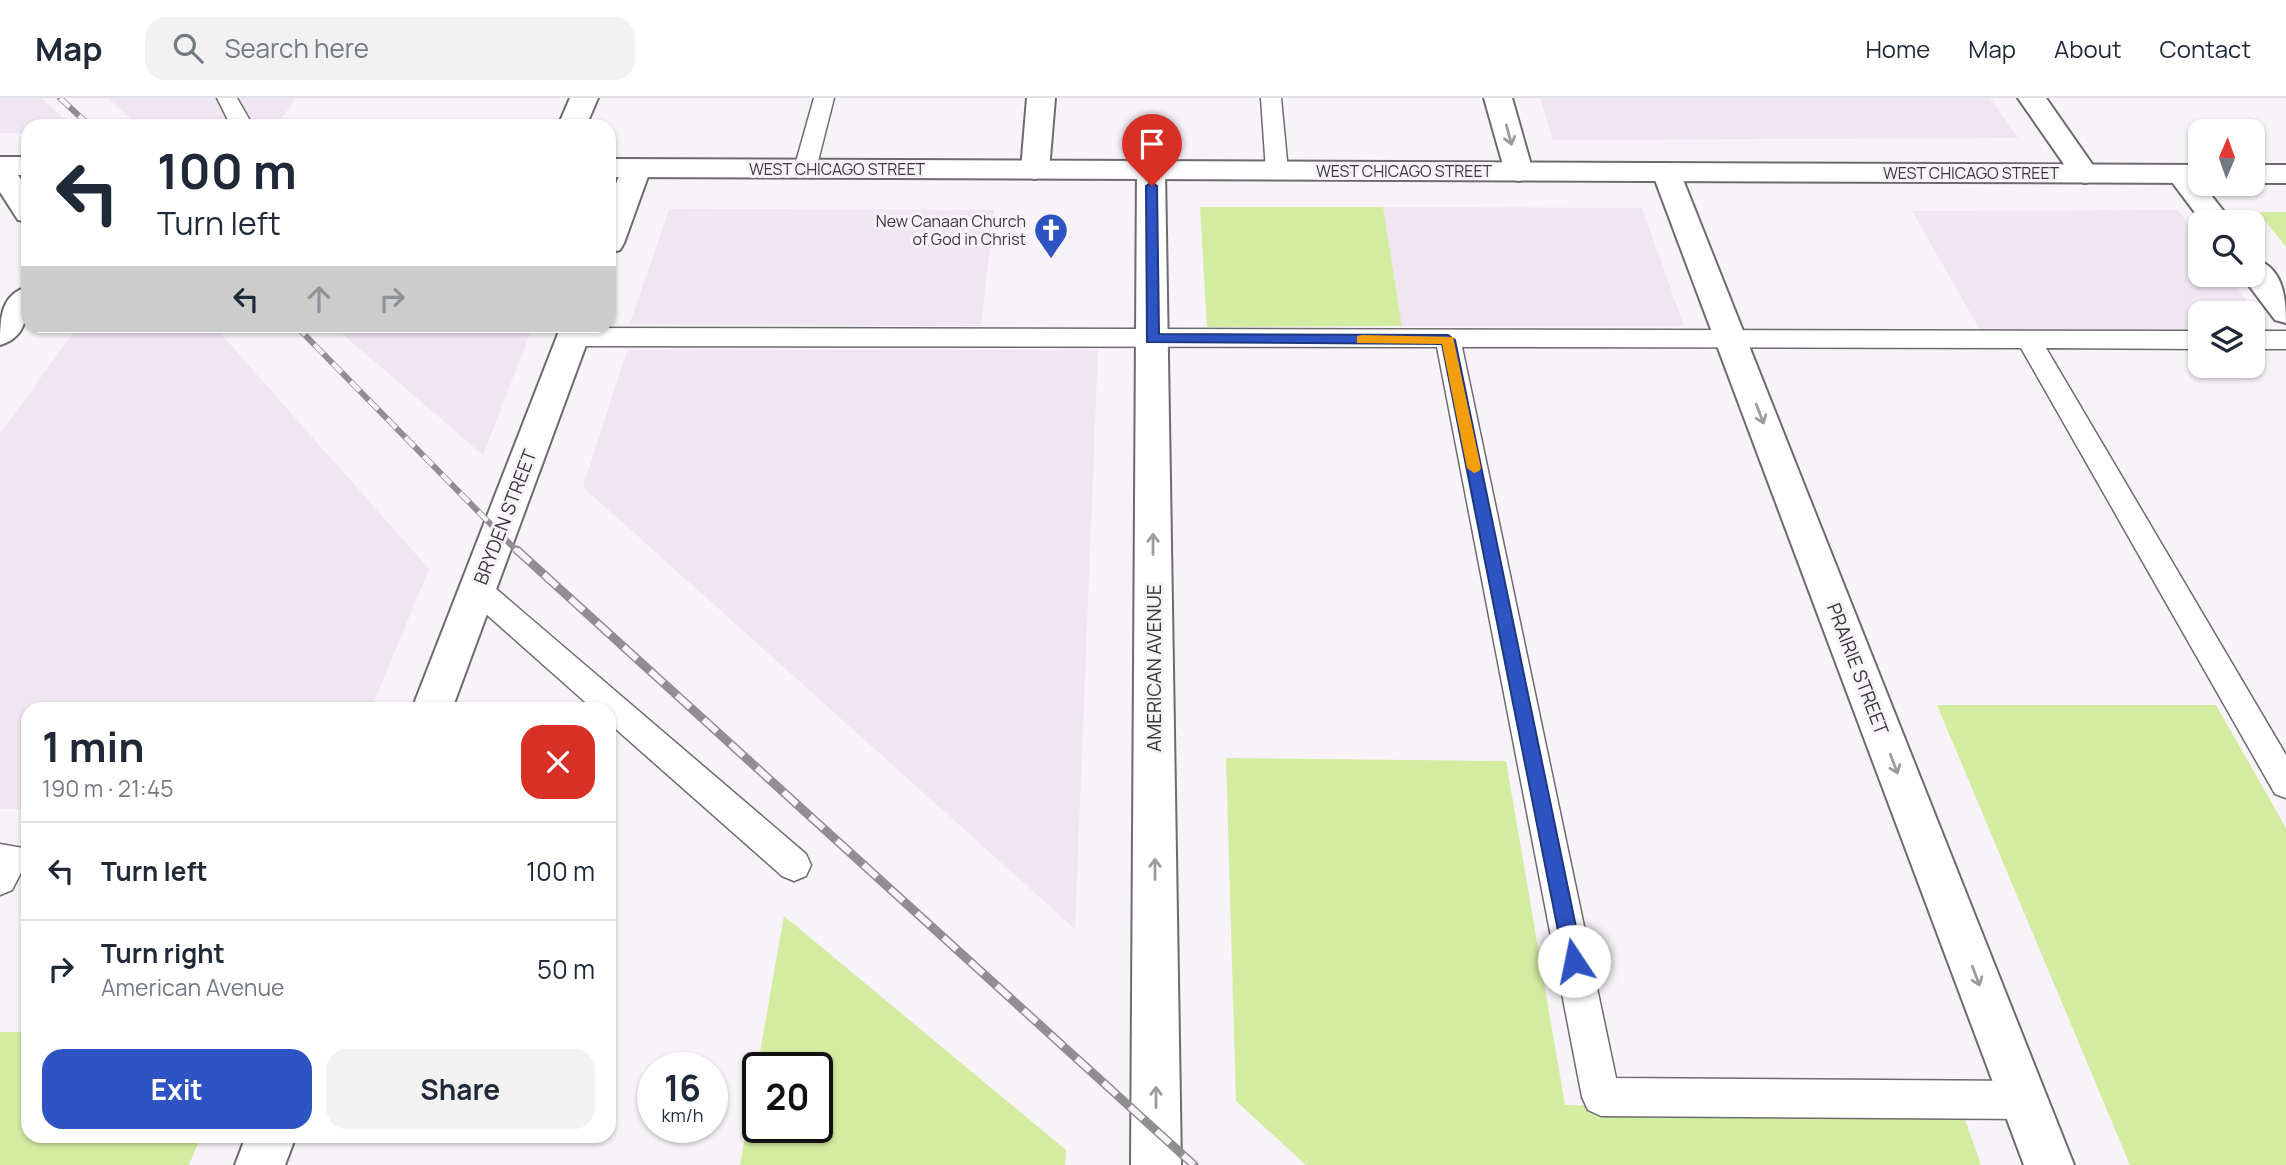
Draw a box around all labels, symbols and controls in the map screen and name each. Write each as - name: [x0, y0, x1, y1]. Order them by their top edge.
- search box: [145, 17, 635, 80]
- text: Map: [35, 26, 103, 71]
- icon: search: [169, 29, 207, 67]
- text: Search here: [225, 30, 369, 66]
- text: Home: [1865, 32, 1930, 65]
- text: Map: [1968, 32, 2016, 65]
- text: About: [2054, 32, 2122, 65]
- text: Contact: [2160, 32, 2251, 65]
- pin: [1122, 114, 1182, 186]
- north arrow: [2188, 119, 2264, 196]
- map controls: [2188, 119, 2265, 378]
- one-way arrow: [1503, 124, 1516, 146]
- icon: arrive: [1133, 125, 1171, 163]
- text: 100 m: [157, 137, 297, 204]
- icon: left: [42, 147, 133, 238]
- street label: WEST CHICAGO STREET: [749, 158, 926, 180]
- street label: WEST CHICAGO STREET: [1316, 160, 1493, 182]
- street label: WEST CHICAGO STREET: [1883, 162, 2060, 184]
- text: Turn left: [157, 201, 281, 245]
- place label: New Canaan Church of God in Christ: [876, 210, 1026, 250]
- button: search: [2188, 210, 2265, 287]
- church icon: New Canaan Church of God in Christ: [1032, 211, 1070, 260]
- icon: left: [227, 280, 265, 318]
- icon: ahead: [300, 280, 338, 318]
- icon: right: [373, 280, 411, 318]
- button: layers: [2188, 301, 2265, 378]
- one-way arrow: [1754, 403, 1767, 425]
- street label: BRYDEN STREET: [467, 445, 543, 588]
- one-way arrow: [1146, 533, 1160, 556]
- street label: AMERICAN AVENUE: [1141, 584, 1167, 752]
- street label: PRAIRIE STREET: [1821, 599, 1895, 739]
- text: 1 min: [42, 717, 145, 775]
- button: close: [521, 725, 595, 799]
- one-way arrow: [1889, 752, 1902, 774]
- text: 190 m · 21:45: [42, 772, 174, 804]
- icon: left: [42, 852, 80, 890]
- text: Turn left: [101, 853, 208, 889]
- text: 100 m: [526, 853, 595, 889]
- one-way arrow: [1148, 858, 1162, 881]
- position arrow: [1537, 924, 1611, 998]
- text: Turn right: [101, 935, 225, 971]
- icon: right: [42, 950, 80, 988]
- text: 50 m: [537, 951, 595, 987]
- one-way arrow: [1971, 964, 1984, 986]
- text: American Avenue: [101, 971, 285, 1003]
- button: Exit: [42, 1049, 312, 1129]
- button: Share: [326, 1049, 595, 1129]
- speed limit sign: 20: [742, 1052, 833, 1143]
- text: 16: [664, 1064, 701, 1112]
- one-way arrow: [1149, 1086, 1163, 1109]
- text: km/h: [662, 1103, 703, 1127]

